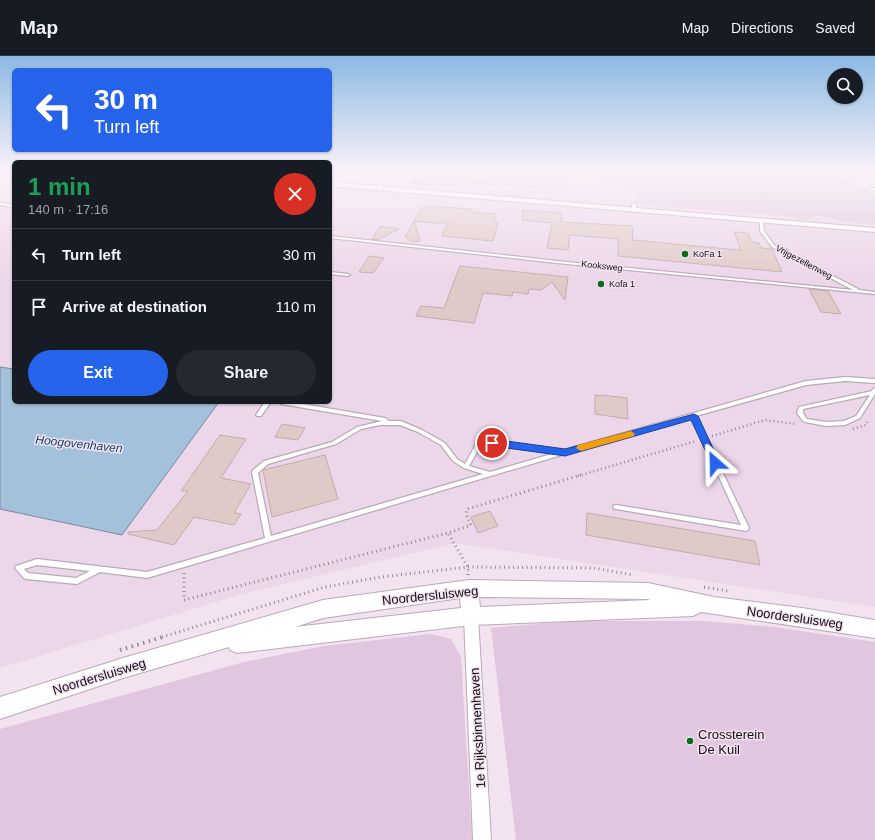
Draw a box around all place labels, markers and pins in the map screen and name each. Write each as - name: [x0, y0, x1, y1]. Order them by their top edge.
- marker: KoFa 1: [680, 249, 690, 259]
- place label: KoFa 1: [693, 249, 722, 259]
- marker: Kofa 1: [596, 279, 606, 289]
- place label: Kofa 1: [609, 279, 635, 289]
- pin: [475, 426, 509, 460]
- place label: Crossterein De Kuil: [698, 727, 764, 757]
- marker: Crossterein De Kuil: [685, 736, 695, 746]

